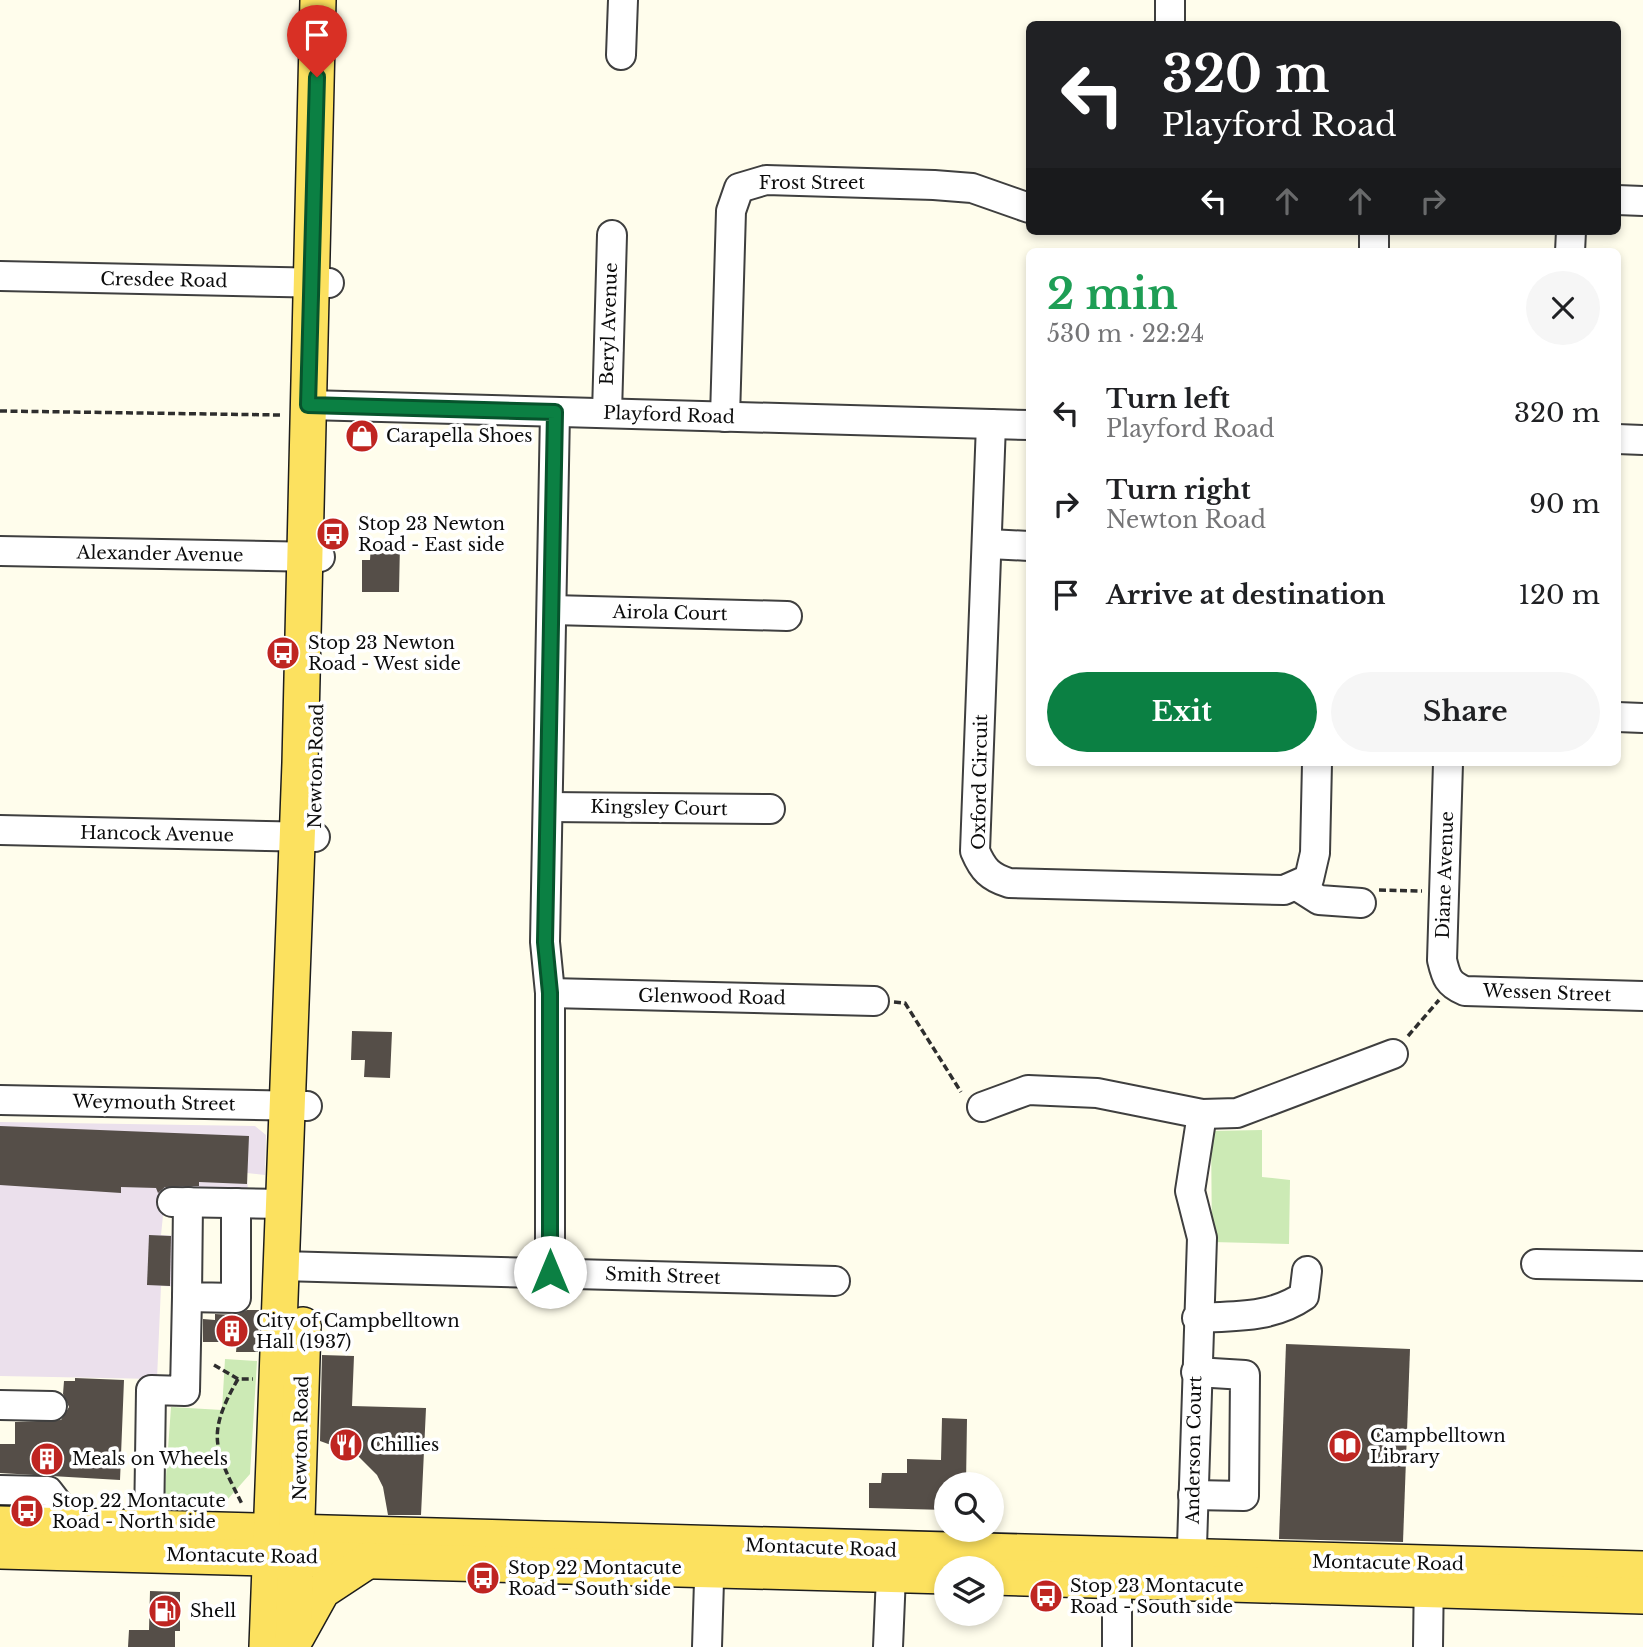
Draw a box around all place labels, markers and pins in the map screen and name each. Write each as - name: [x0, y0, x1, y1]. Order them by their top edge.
- pin: [287, 5, 347, 77]
- shop icon: Carapella Shoes: [343, 417, 381, 455]
- place label: Carapella Shoes: [386, 425, 532, 447]
- place label: Stop 23 Newton Road - East side: [358, 513, 505, 556]
- bus stop icon: Stop 23 Newton Road - East side: [314, 515, 352, 553]
- place label: Stop 23 Newton Road - West side: [308, 632, 461, 675]
- bus stop icon: Stop 23 Newton Road - West side: [264, 634, 302, 672]
- place label: City of Campbelltown Hall (1937): [256, 1310, 460, 1353]
- building icon: City of Campbelltown Hall (1937): [213, 1312, 251, 1350]
- place label: Campbelltown Library: [1370, 1425, 1506, 1468]
- restaurant icon: Chillies: [327, 1426, 365, 1464]
- library icon: Campbelltown Library: [1326, 1427, 1364, 1465]
- place label: Chillies: [370, 1434, 439, 1456]
- building icon: Meals on Wheels: [28, 1440, 66, 1478]
- place label: Meals on Wheels: [72, 1448, 228, 1470]
- place label: Stop 22 Montacute Road - North side: [52, 1490, 226, 1533]
- bus stop icon: Stop 22 Montacute Road - North side: [8, 1492, 46, 1530]
- place label: Stop 22 Montacute Road - South side: [508, 1557, 682, 1600]
- bus stop icon: Stop 22 Montacute Road - South side: [464, 1559, 502, 1597]
- place label: Stop 23 Montacute Road - South side: [1070, 1575, 1244, 1618]
- bus stop icon: Stop 23 Montacute Road - South side: [1027, 1577, 1065, 1615]
- fuel station icon: Shell: [146, 1592, 184, 1630]
- place label: Shell: [190, 1600, 236, 1622]

